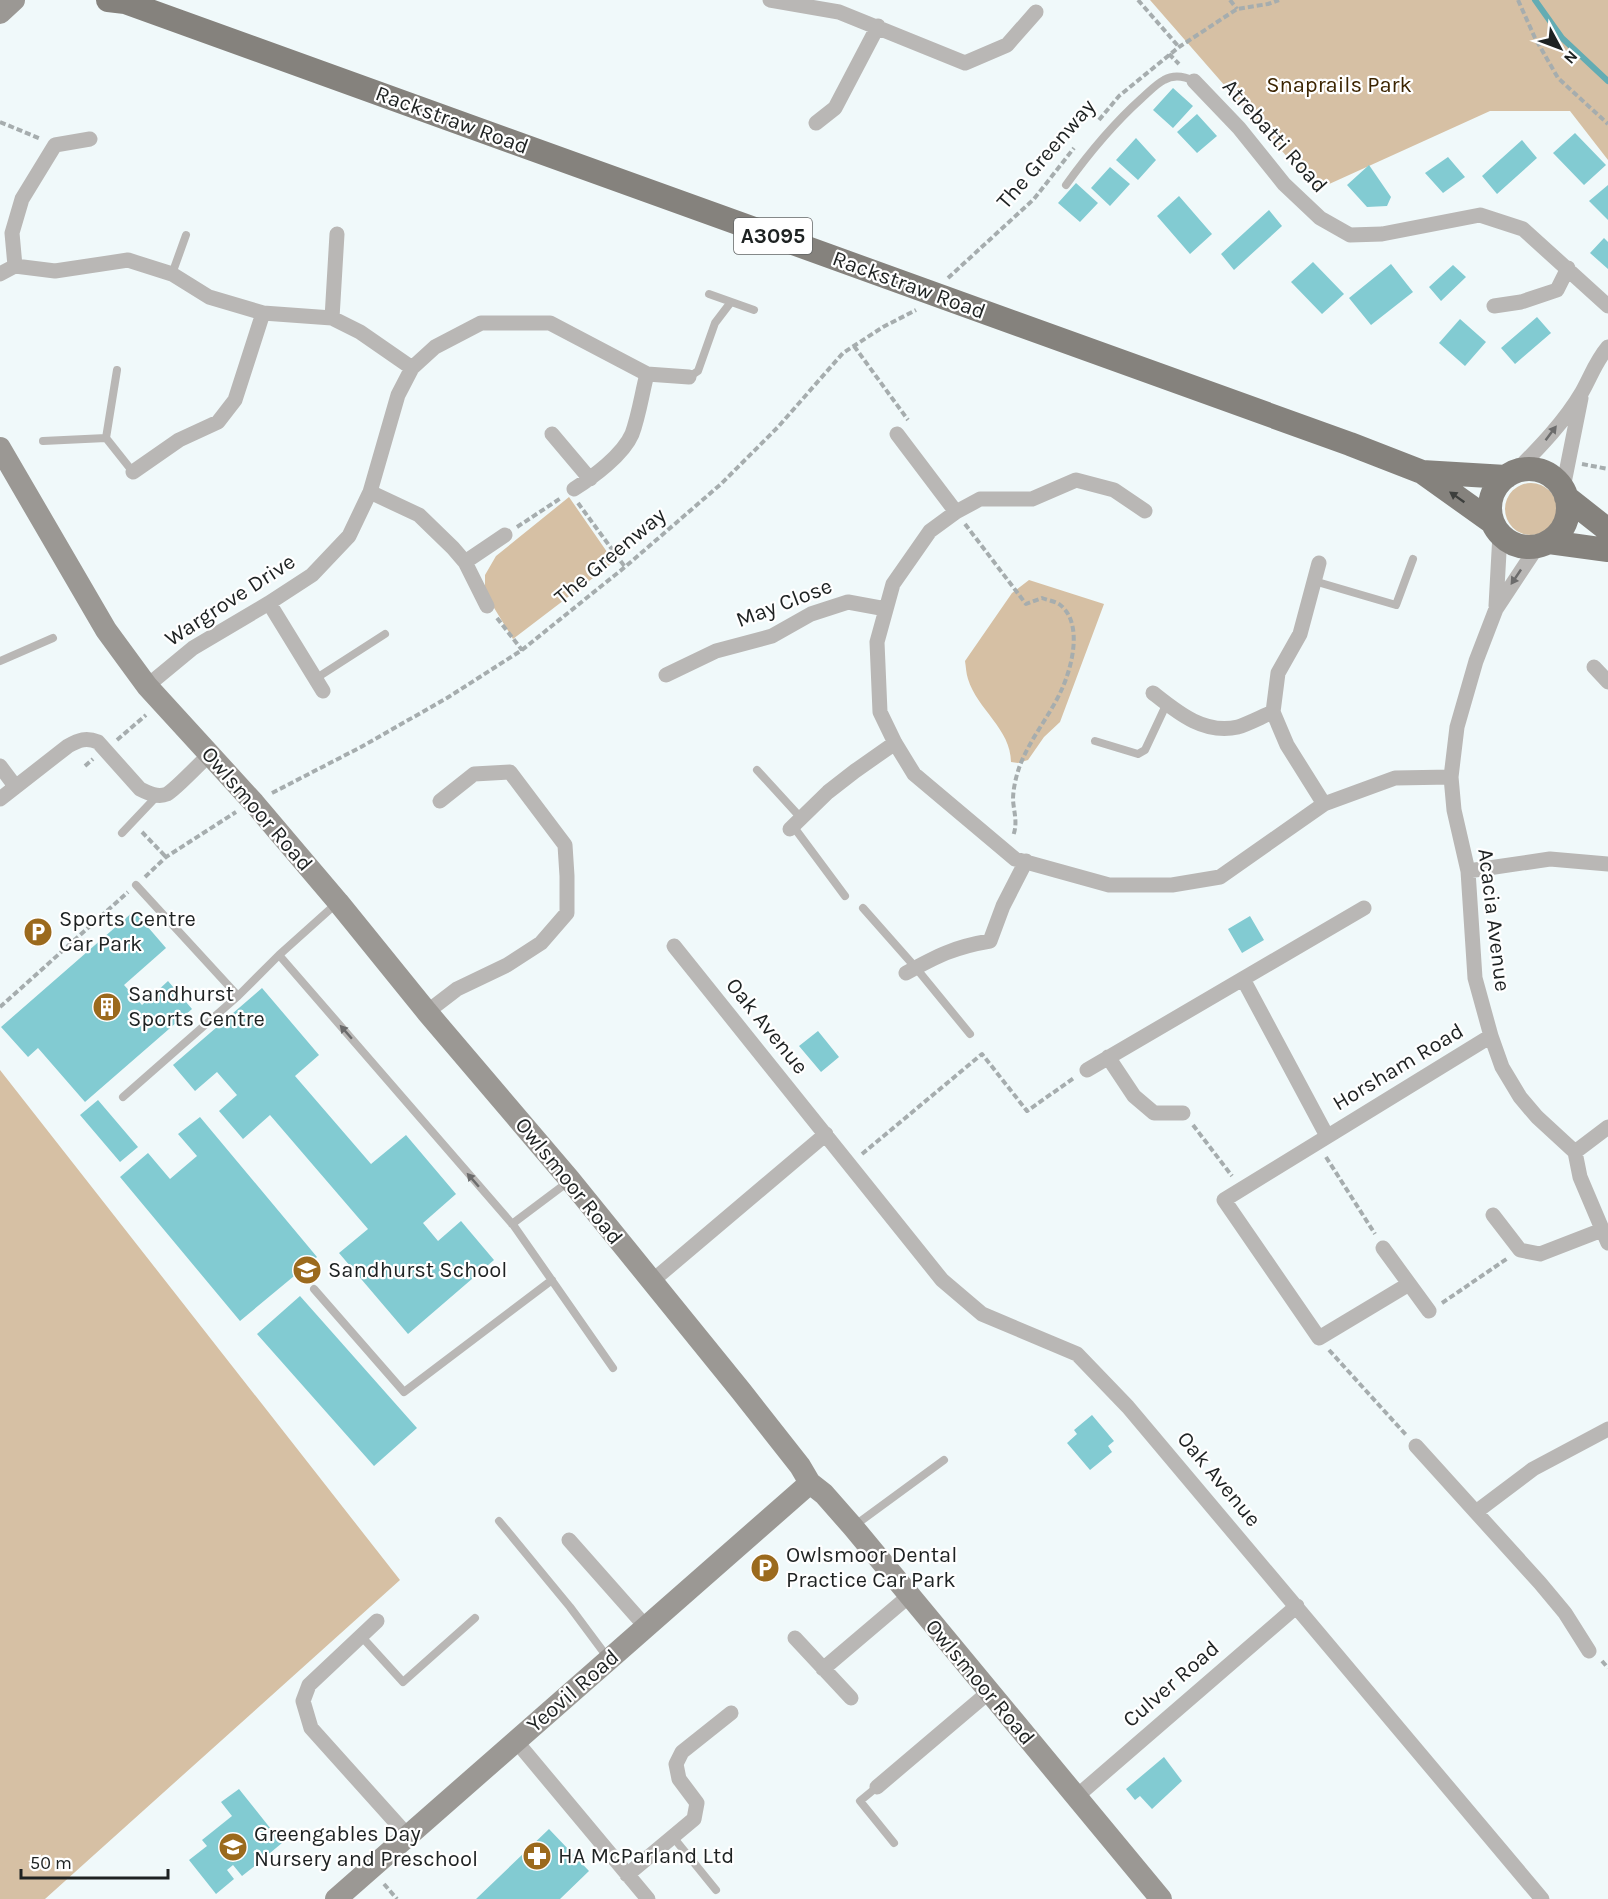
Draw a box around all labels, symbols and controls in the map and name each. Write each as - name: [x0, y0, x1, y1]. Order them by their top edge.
- north arrow: [1530, 18, 1590, 78]
- text: N: [1560, 47, 1582, 68]
- park label: Snaprails Park: [1266, 72, 1412, 98]
- street label: Atrebatti Road: [1217, 74, 1333, 198]
- street label: Rackstraw Road: [372, 80, 532, 160]
- street label: The Greenway: [991, 94, 1101, 214]
- road number: A3095: [734, 218, 812, 254]
- street label: Rackstraw Road: [829, 245, 989, 325]
- one-way arrow: [1545, 425, 1557, 441]
- one-way arrow: [1449, 492, 1465, 503]
- street label: The Greenway: [549, 502, 671, 610]
- street label: Wargrove Drive: [160, 548, 300, 652]
- one-way arrow: [1510, 569, 1522, 585]
- street label: May Close: [732, 573, 836, 633]
- street label: Owlsmoor Road: [196, 741, 318, 877]
- street label: Acacia Avenue: [1472, 847, 1516, 993]
- place label: Sports Centre Car Park: [59, 906, 196, 957]
- parking icon: Sports Centre Car Park: [22, 916, 54, 948]
- street label: Oak Avenue: [720, 973, 814, 1079]
- place label: Sandhurst Sports Centre: [128, 981, 265, 1032]
- building icon: Sandhurst Sports Centre: [91, 991, 123, 1023]
- street label: Horsham Road: [1328, 1018, 1468, 1116]
- one-way arrow: [339, 1025, 352, 1040]
- street label: Owlsmoor Road: [510, 1112, 628, 1250]
- one-way arrow: [467, 1173, 480, 1188]
- school or university icon: Sandhurst School: [291, 1254, 323, 1286]
- place label: Sandhurst School: [328, 1257, 507, 1283]
- street label: Oak Avenue: [1172, 1426, 1266, 1532]
- place label: Owlsmoor Dental Practice Car Park: [786, 1542, 957, 1593]
- parking icon: Owlsmoor Dental Practice Car Park: [749, 1552, 781, 1584]
- street label: Owlsmoor Road: [920, 1614, 1040, 1750]
- street label: Culver Road: [1118, 1635, 1224, 1733]
- street label: Yeovil Road: [522, 1644, 624, 1738]
- place label: Greengables Day Nursery and Preschool: [254, 1821, 478, 1872]
- school or university icon: Greengables Day Nursery and Preschool: [217, 1831, 249, 1863]
- pharmacy icon: HA McParland Ltd: [521, 1840, 553, 1872]
- scale bar: [21, 1842, 168, 1880]
- place label: HA McParland Ltd: [558, 1843, 734, 1869]
- text: 50 m: [30, 1852, 72, 1874]

